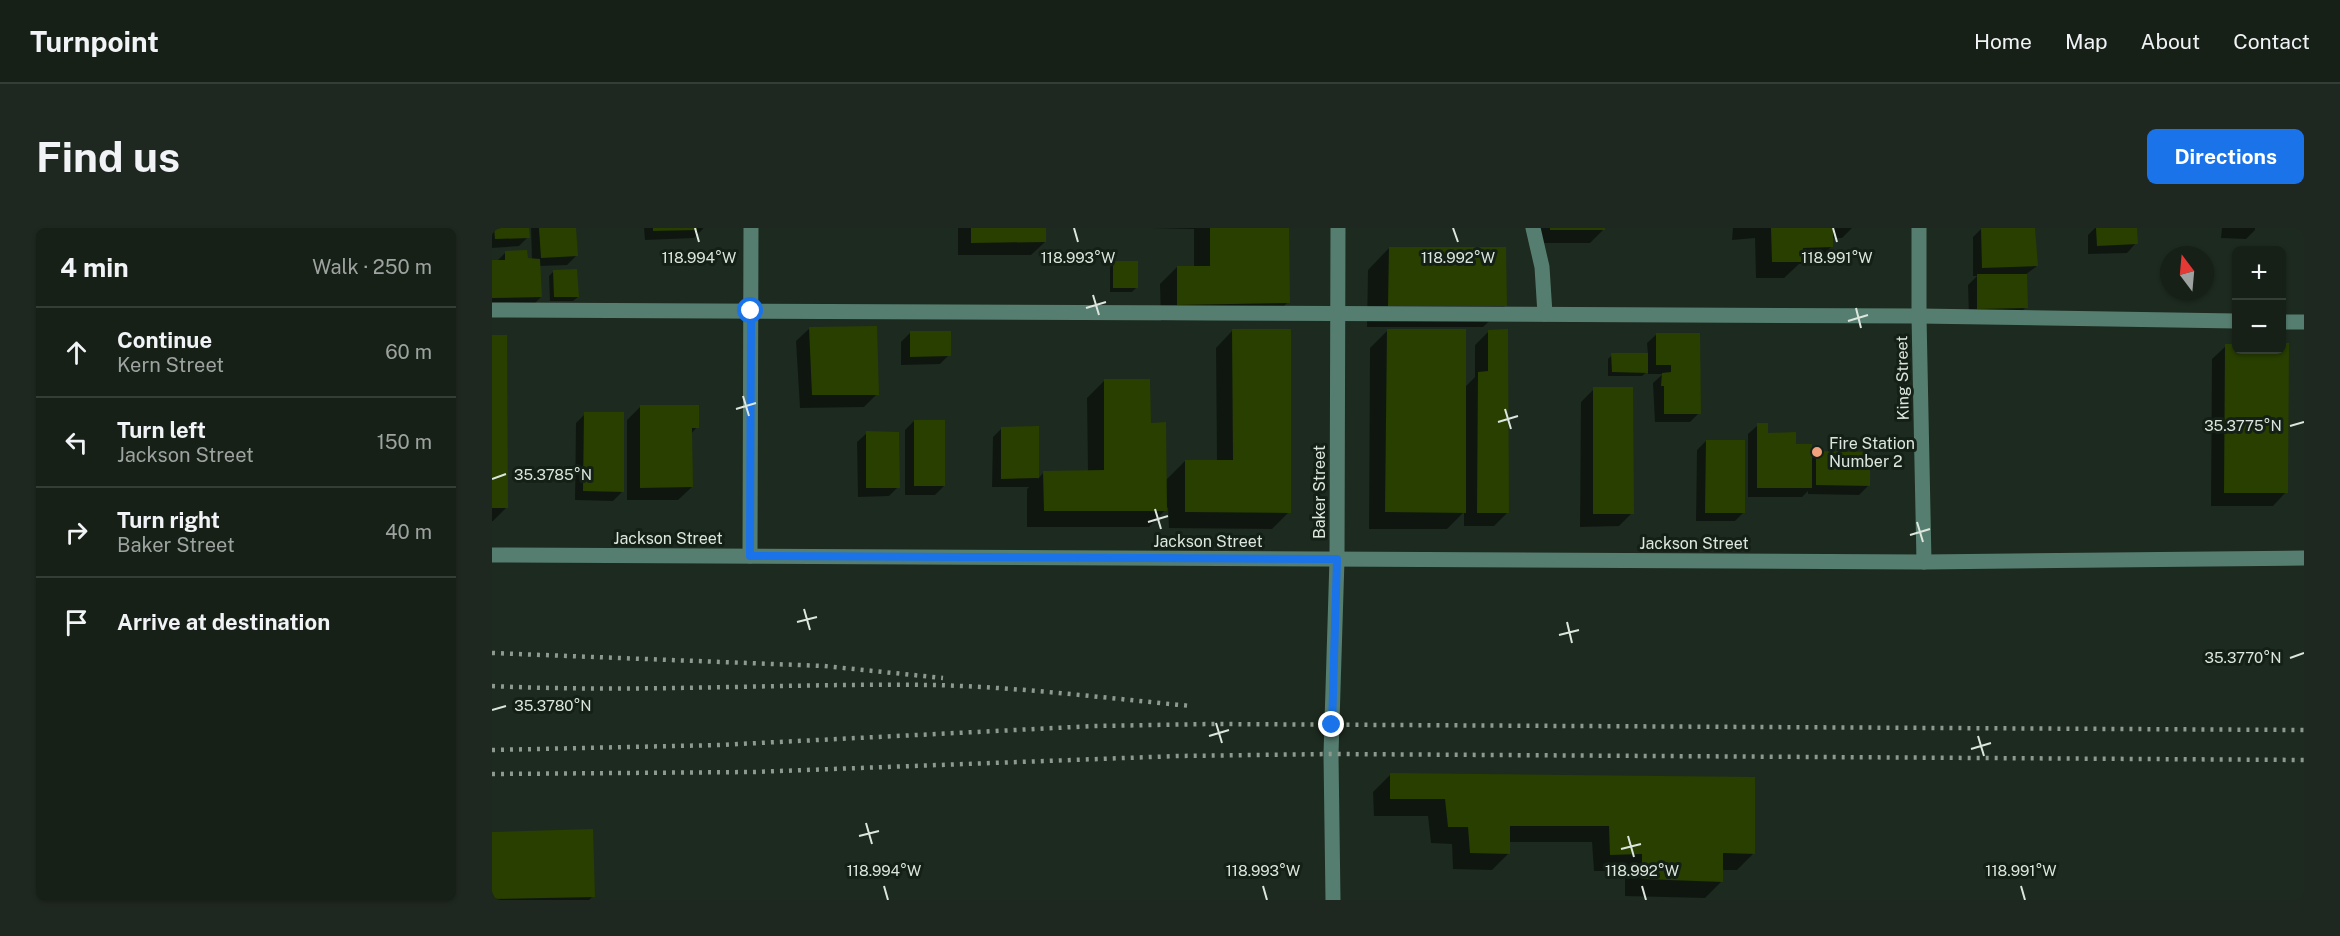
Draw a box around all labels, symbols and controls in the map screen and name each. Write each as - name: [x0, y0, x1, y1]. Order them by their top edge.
- text: Turnpoint: [30, 25, 159, 58]
- text: Home: [1974, 29, 2032, 54]
- text: Map: [2065, 29, 2108, 54]
- text: About: [2141, 29, 2200, 54]
- text: Contact: [2233, 29, 2310, 54]
- button: Directions: [2147, 129, 2304, 184]
- text: Find us: [36, 132, 180, 181]
- north arrow: [2160, 246, 2214, 300]
- map controls: [2232, 246, 2286, 354]
- button: +: [2232, 246, 2286, 300]
- text: 118.994°W: [662, 249, 736, 266]
- text: 118.993°W: [1041, 249, 1115, 266]
- text: 118.992°W: [1421, 249, 1495, 266]
- text: 118.991°W: [1801, 249, 1873, 266]
- text: 4 min: [60, 252, 129, 283]
- text: Walk · 250 m: [312, 255, 432, 279]
- route start: [737, 297, 763, 323]
- button: −: [2232, 300, 2286, 354]
- text: Continue: [117, 327, 212, 353]
- street label: King Street: [1892, 335, 1913, 421]
- icon: ahead: [60, 336, 93, 369]
- text: 60 m: [385, 340, 432, 364]
- text: Kern Street: [117, 353, 224, 377]
- text: Turn left: [117, 417, 206, 443]
- text: 35.3775°N: [2204, 417, 2282, 434]
- icon: left: [60, 426, 93, 459]
- text: 150 m: [377, 430, 432, 454]
- place label: Fire Station Number 2: [1829, 434, 1915, 471]
- text: Jackson Street: [117, 443, 254, 467]
- street label: Baker Street: [1310, 445, 1329, 539]
- marker: Fire Station Number 2: [1810, 445, 1824, 459]
- text: 35.3785°N: [514, 466, 592, 483]
- text: Turn right: [117, 507, 220, 533]
- icon: right: [60, 516, 93, 549]
- text: 40 m: [385, 520, 432, 544]
- street label: Jackson Street: [613, 529, 723, 548]
- street label: Jackson Street: [1153, 532, 1263, 551]
- text: Baker Street: [117, 533, 235, 557]
- street label: Jackson Street: [1639, 534, 1749, 553]
- icon: arrive: [60, 606, 93, 639]
- text: Arrive at destination: [117, 609, 330, 635]
- text: 35.3770°N: [2205, 649, 2281, 666]
- text: 35.3780°N: [514, 697, 592, 714]
- route end: [1318, 711, 1344, 737]
- text: 118.994°W: [847, 862, 921, 879]
- text: 118.993°W: [1226, 862, 1300, 879]
- text: 118.992°W: [1605, 862, 1679, 879]
- text: 118.991°W: [1985, 862, 2057, 879]

